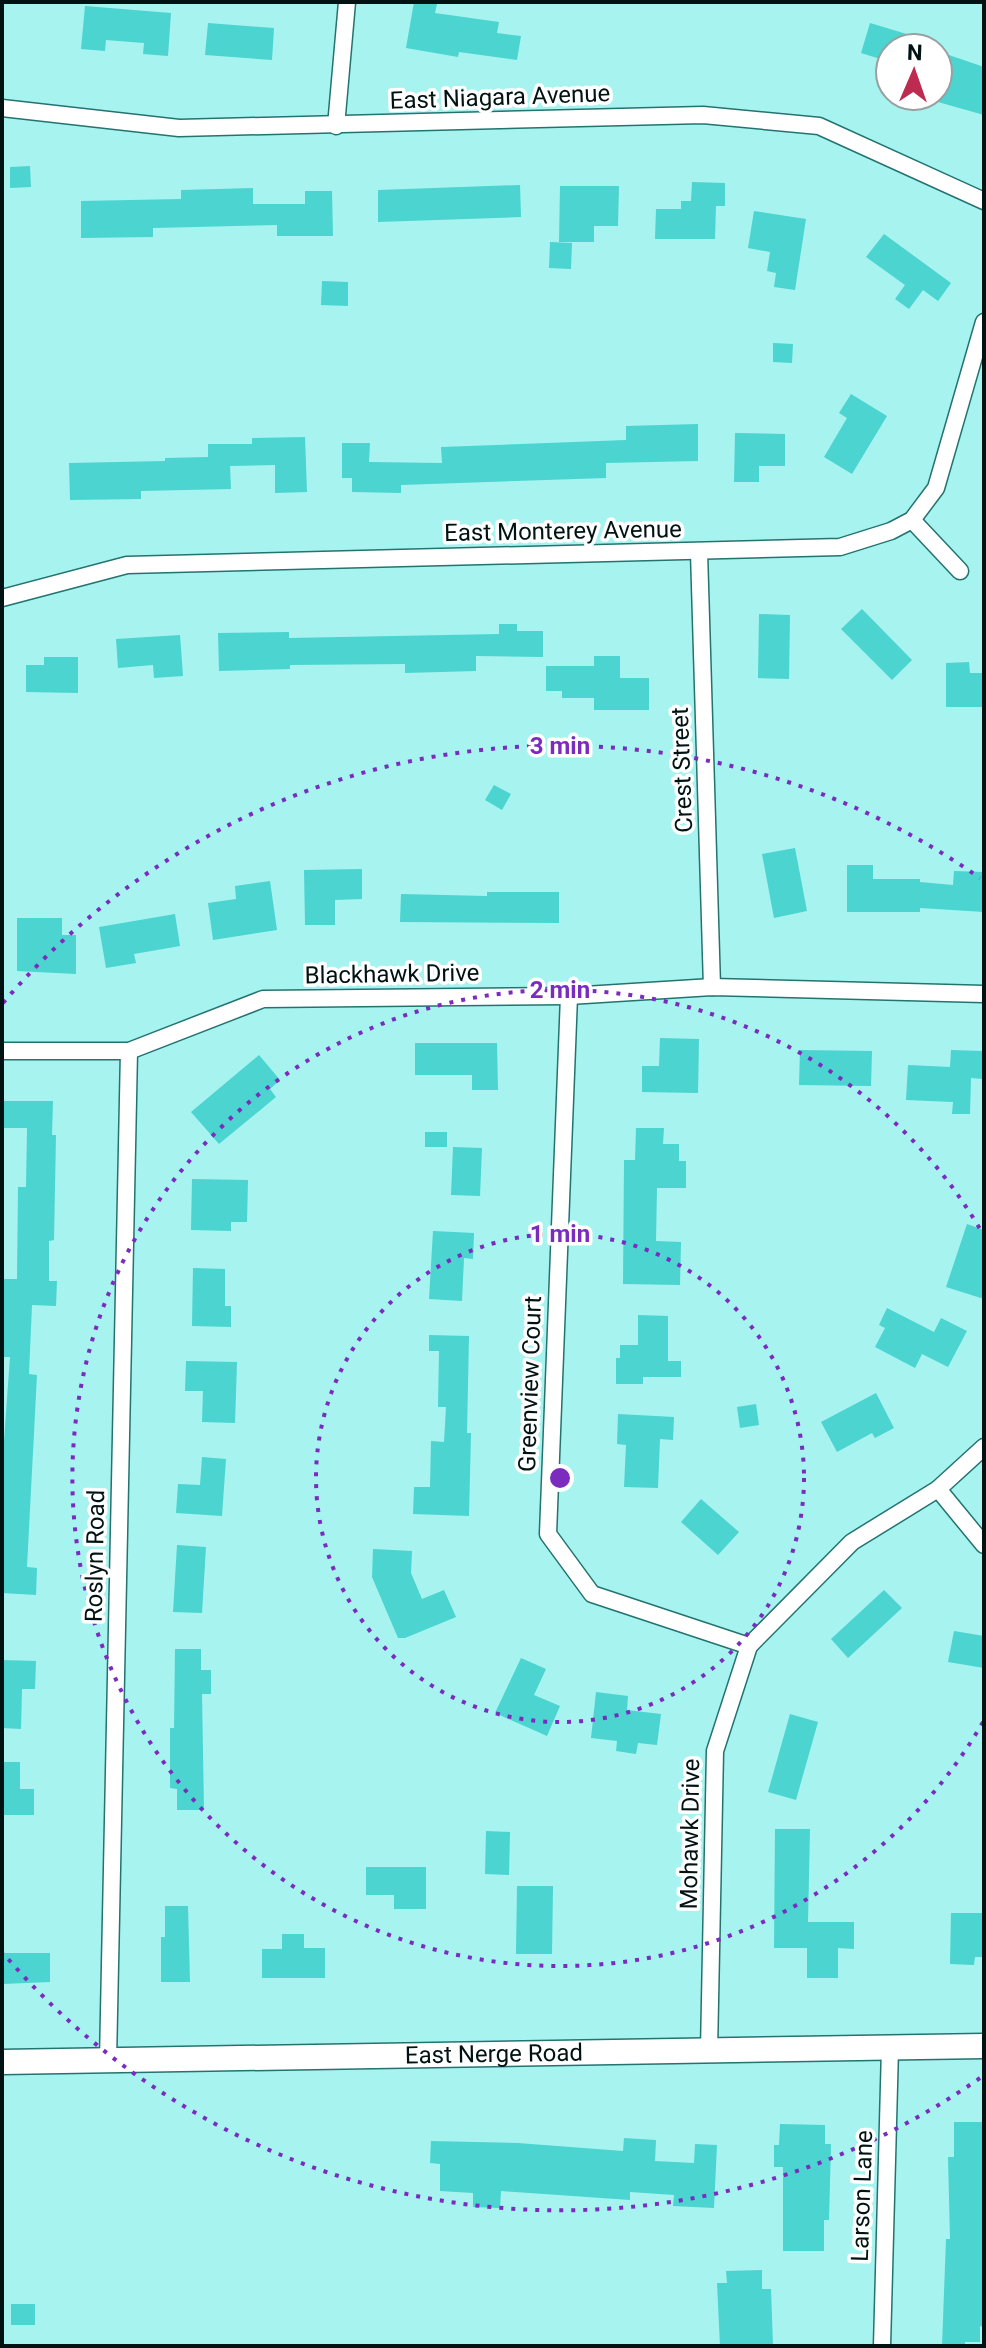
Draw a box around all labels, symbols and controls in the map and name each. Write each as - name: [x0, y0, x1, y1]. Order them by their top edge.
- north arrow: [874, 32, 954, 112]
- text: N: [906, 40, 923, 65]
- street label: East Niagara Avenue: [389, 79, 611, 115]
- street label: East Monterey Avenue: [444, 515, 682, 547]
- street label: Crest Street: [666, 707, 698, 833]
- text: 3 min: [530, 732, 590, 760]
- street label: Blackhawk Drive: [304, 958, 480, 990]
- text: 2 min: [530, 976, 590, 1004]
- text: 1 min: [530, 1220, 590, 1248]
- street label: Greenview Court: [513, 1295, 547, 1473]
- centre of rings: [546, 1464, 574, 1492]
- street label: Roslyn Road: [80, 1490, 110, 1622]
- street label: Mohawk Drive: [675, 1758, 705, 1910]
- street label: East Nerge Road: [405, 2039, 583, 2069]
- street label: Larson Lane: [846, 2130, 878, 2262]

